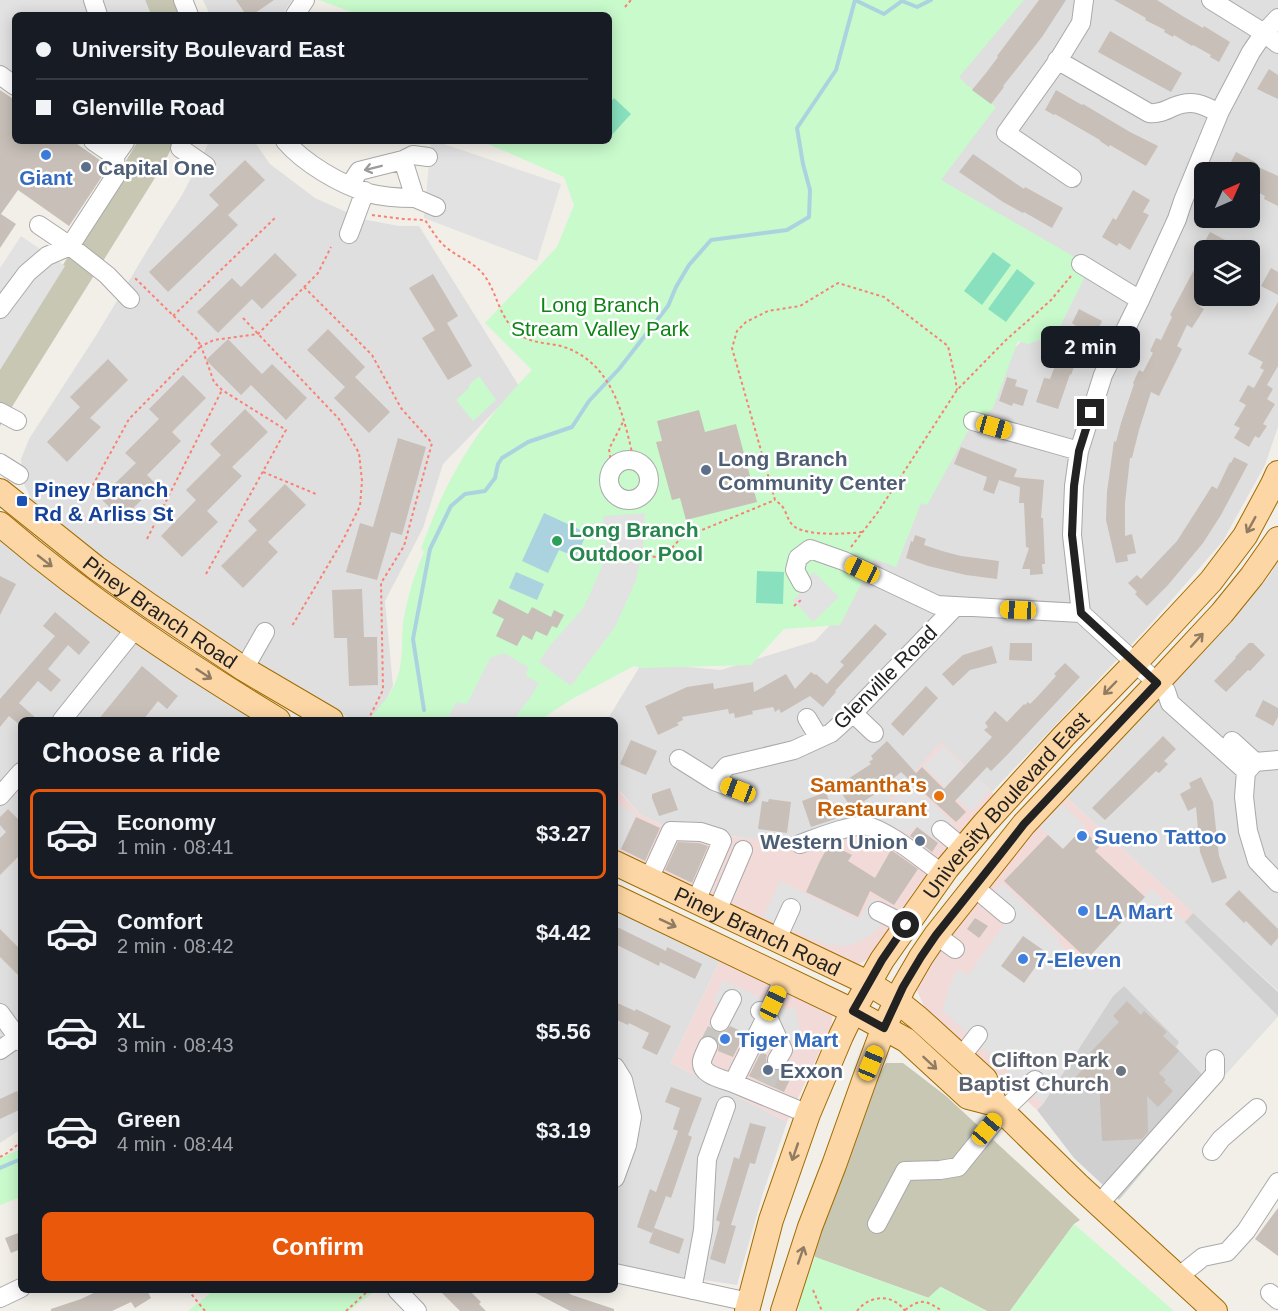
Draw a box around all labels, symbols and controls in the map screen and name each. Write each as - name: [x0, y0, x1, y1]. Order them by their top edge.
- text: University Boulevard East: [72, 37, 345, 62]
- text: Glenville Road: [72, 95, 225, 120]
- marker: Giant: [39, 148, 53, 162]
- place label: Capital One: [98, 156, 215, 179]
- marker: Capital One: [79, 160, 93, 174]
- one-way arrow: [364, 162, 383, 174]
- north arrow: [1194, 162, 1260, 228]
- map controls: [1194, 162, 1260, 306]
- place label: Giant: [19, 166, 73, 189]
- button: layers: [1194, 240, 1260, 306]
- park label: Long Branch Stream Valley Park: [511, 293, 690, 340]
- callout: 2 min: [1042, 326, 1140, 368]
- text: 2 min: [1064, 336, 1117, 358]
- route end: [1077, 399, 1104, 426]
- car: [974, 413, 1014, 441]
- place label: Long Branch Community Center: [718, 447, 906, 494]
- marker: Long Branch Community Center: [699, 463, 713, 477]
- place label: Piney Branch Rd & Arliss St: [34, 478, 173, 525]
- marker: Piney Branch Rd & Arliss St: [15, 494, 29, 508]
- one-way arrow: [1245, 516, 1257, 533]
- place label: Long Branch Outdoor Pool: [569, 518, 703, 565]
- marker: Long Branch Outdoor Pool: [550, 534, 564, 548]
- street label: Piney Branch Road: [79, 551, 242, 673]
- one-way arrow: [37, 554, 53, 567]
- car: [842, 554, 882, 586]
- car: [1000, 600, 1036, 620]
- street label: Glenville Road: [829, 621, 941, 733]
- one-way arrow: [1190, 633, 1204, 648]
- one-way arrow: [195, 668, 212, 680]
- one-way arrow: [1103, 681, 1118, 696]
- street label: University Boulevard East: [918, 707, 1093, 903]
- text: Choose a ride: [42, 738, 221, 768]
- place label: Samantha's Restaurant: [810, 773, 927, 820]
- car: [718, 775, 758, 805]
- marker: Samantha's Restaurant: [932, 789, 946, 803]
- icon: car: [45, 807, 99, 861]
- text: Economy: [117, 810, 216, 835]
- text: $3.27: [536, 821, 591, 846]
- place label: Sueno Tattoo: [1094, 825, 1227, 848]
- marker: Sueno Tattoo: [1075, 829, 1089, 843]
- place label: Western Union: [760, 830, 908, 853]
- marker: Western Union: [913, 834, 927, 848]
- text: 1 min · 08:41: [117, 836, 234, 858]
- street label: Piney Branch Road: [671, 882, 844, 980]
- place label: LA Mart: [1095, 900, 1172, 923]
- marker: LA Mart: [1076, 904, 1090, 918]
- icon: car: [45, 906, 99, 960]
- text: Comfort: [117, 909, 203, 934]
- route start: [892, 911, 919, 938]
- one-way arrow: [658, 918, 676, 930]
- text: $4.42: [536, 920, 591, 945]
- text: 2 min · 08:42: [117, 935, 234, 957]
- place label: 7-Eleven: [1035, 948, 1121, 971]
- marker: 7-Eleven: [1016, 952, 1030, 966]
- car: [757, 983, 789, 1023]
- icon: car: [45, 1005, 99, 1059]
- text: XL: [117, 1008, 145, 1033]
- text: $5.56: [536, 1019, 591, 1044]
- place label: Tiger Mart: [737, 1028, 838, 1051]
- marker: Tiger Mart: [718, 1032, 732, 1046]
- text: 3 min · 08:43: [117, 1034, 234, 1056]
- car: [856, 1043, 886, 1083]
- place label: Clifton Park Baptist Church: [958, 1048, 1109, 1095]
- one-way arrow: [923, 1056, 938, 1070]
- place label: Exxon: [780, 1059, 843, 1082]
- marker: Exxon: [761, 1063, 775, 1077]
- marker: Clifton Park Baptist Church: [1114, 1064, 1128, 1078]
- icon: car: [45, 1104, 99, 1158]
- text: Green: [117, 1107, 181, 1132]
- car: [969, 1109, 1005, 1149]
- text: $3.19: [536, 1118, 591, 1143]
- text: 4 min · 08:44: [117, 1133, 234, 1155]
- one-way arrow: [788, 1142, 799, 1161]
- button: Confirm: [42, 1212, 594, 1281]
- one-way arrow: [796, 1246, 807, 1265]

